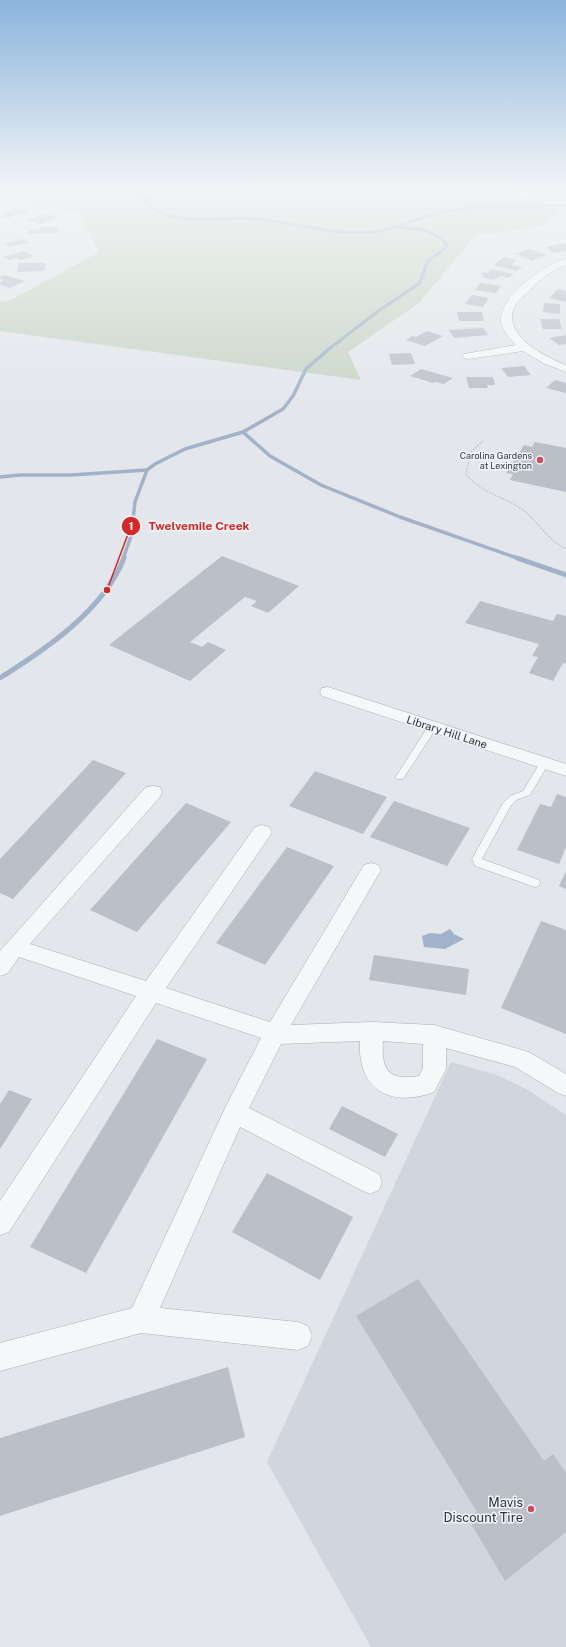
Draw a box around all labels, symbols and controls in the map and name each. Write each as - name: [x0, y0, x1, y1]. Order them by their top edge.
- place label: Carolina Gardens at Lexington: [460, 450, 532, 471]
- marker: Carolina Gardens at Lexington: [535, 455, 545, 465]
- callout: Twelvemile Creek: [121, 514, 258, 538]
- text: 1: [128, 519, 134, 533]
- text: Twelvemile Creek: [148, 519, 250, 533]
- street label: Library Hill Lane: [405, 713, 489, 751]
- place label: Mavis Discount Tire: [443, 1495, 523, 1525]
- marker: Mavis Discount Tire: [526, 1504, 536, 1514]

